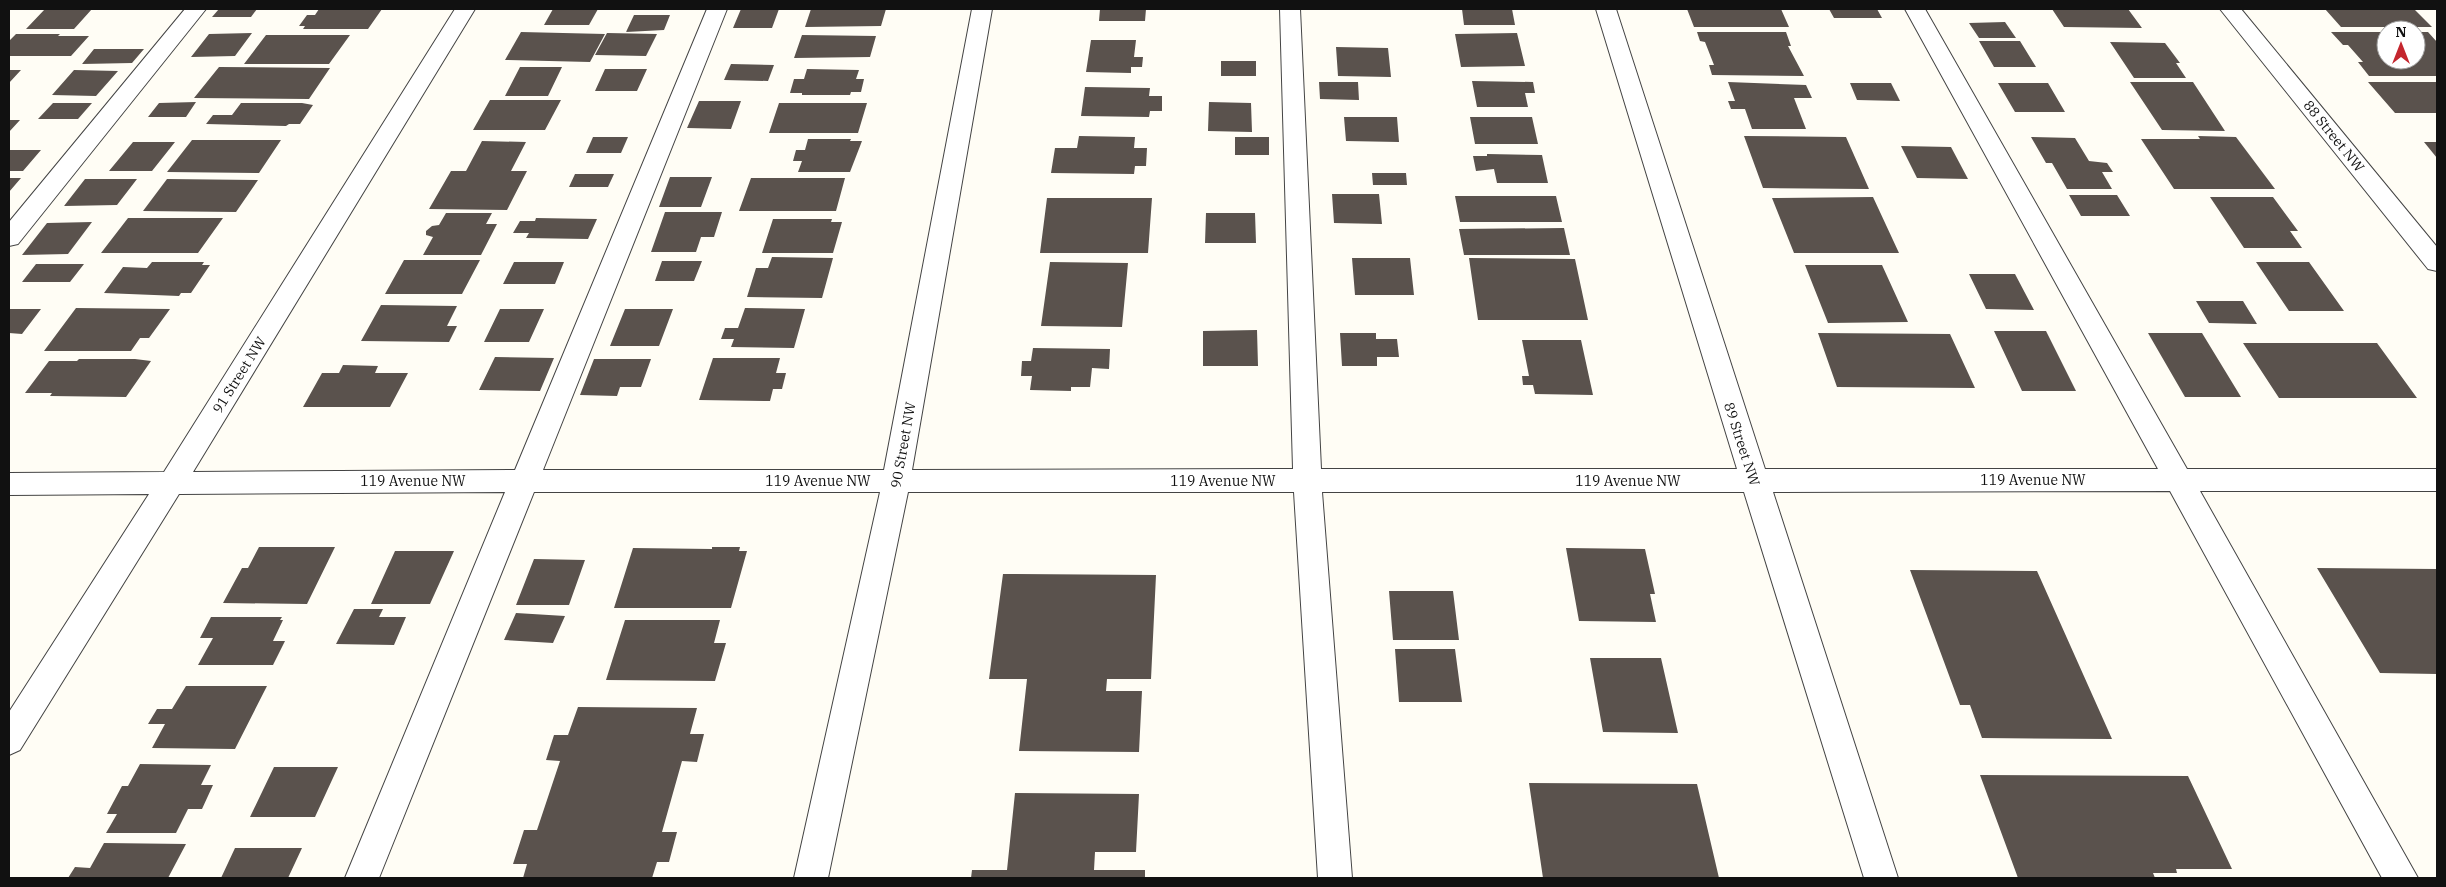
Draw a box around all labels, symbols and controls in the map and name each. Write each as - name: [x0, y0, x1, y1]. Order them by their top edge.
- north arrow: [2376, 20, 2426, 70]
- text: N: [2395, 23, 2407, 41]
- street label: 88 Street NW: [2300, 96, 2369, 176]
- street label: 91 Street NW: [208, 333, 270, 417]
- street label: 90 Street NW: [887, 400, 919, 489]
- street label: 89 Street NW: [1720, 400, 1764, 489]
- street label: 119 Avenue NW: [1980, 471, 2086, 489]
- street label: 119 Avenue NW: [360, 472, 466, 490]
- street label: 119 Avenue NW: [765, 472, 871, 490]
- street label: 119 Avenue NW: [1170, 472, 1276, 490]
- street label: 119 Avenue NW: [1575, 472, 1681, 490]

